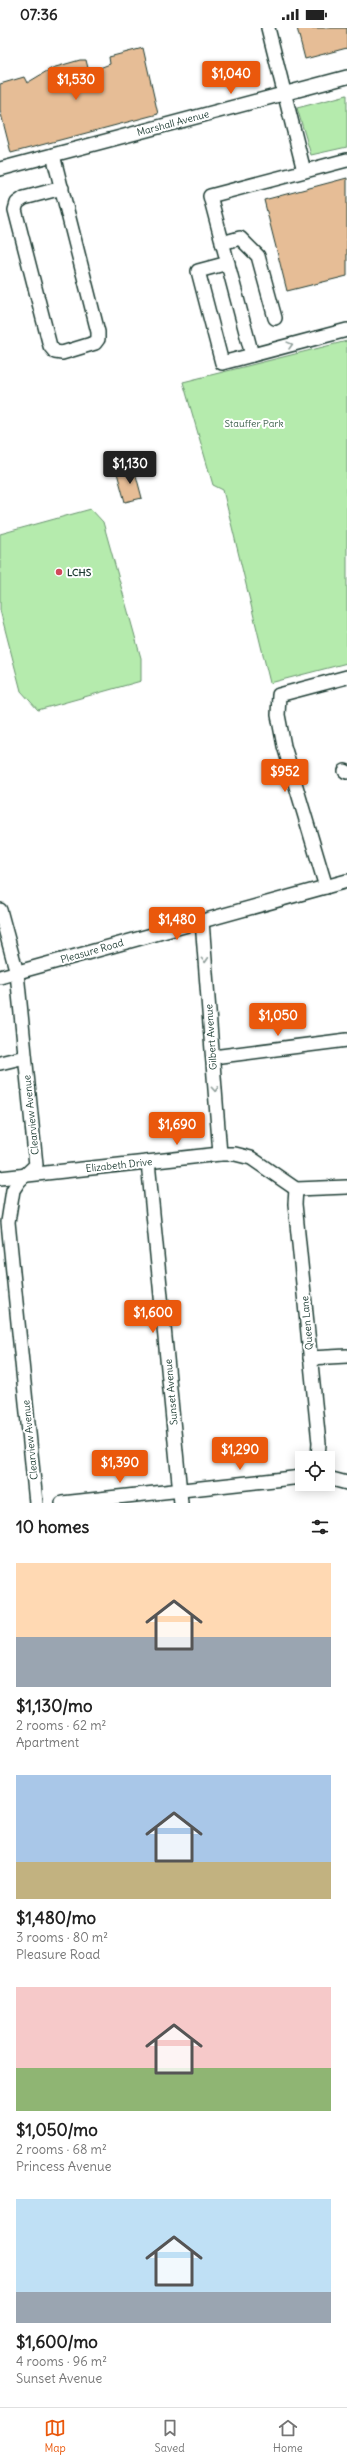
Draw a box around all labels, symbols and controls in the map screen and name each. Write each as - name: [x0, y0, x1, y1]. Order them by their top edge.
- text: 07:36: [20, 5, 58, 24]
- pin: $1,040: [198, 61, 264, 95]
- text: $1,040: [211, 65, 251, 82]
- pin: $1,530: [43, 67, 109, 101]
- text: $1,530: [57, 71, 95, 88]
- street label: Marshall Avenue: [135, 107, 211, 139]
- one-way arrow: [286, 341, 293, 350]
- park label: Stauffer Park: [224, 417, 284, 430]
- pin: $1,130: [97, 451, 163, 485]
- text: $1,130: [112, 455, 148, 472]
- place label: LCHS: [67, 566, 92, 579]
- marker: LCHS: [54, 567, 64, 577]
- pin: $952: [261, 759, 309, 793]
- text: $952: [270, 763, 300, 780]
- pin: $1,480: [144, 907, 210, 941]
- text: $1,480: [158, 911, 196, 928]
- street label: Pleasure Road: [59, 936, 125, 966]
- one-way arrow: [200, 957, 209, 963]
- pin: $1,050: [245, 1003, 311, 1037]
- street label: Gilbert Avenue: [202, 1004, 220, 1070]
- text: $1,050: [258, 1007, 298, 1024]
- street label: Clearview Avenue: [20, 1074, 42, 1156]
- one-way arrow: [210, 1086, 219, 1092]
- pin: $1,690: [144, 1112, 210, 1146]
- text: $1,690: [158, 1116, 196, 1133]
- street label: Elizabeth Drive: [85, 1155, 153, 1175]
- street label: Queen Lane: [298, 1295, 316, 1351]
- pin: $1,600: [120, 1300, 186, 1334]
- text: $1,600: [133, 1304, 173, 1321]
- street label: Sunset Avenue: [162, 1358, 180, 1426]
- street label: Clearview Avenue: [19, 1399, 41, 1481]
- pin: $1,290: [207, 1437, 273, 1471]
- text: $1,290: [221, 1441, 259, 1458]
- pin: $1,390: [87, 1450, 153, 1484]
- map controls: [295, 1451, 335, 1491]
- button: locate: [295, 1451, 335, 1491]
- text: $1,390: [101, 1454, 139, 1471]
- text: 10 homes: [16, 1516, 89, 1538]
- icon: filters: [309, 1516, 331, 1538]
- icon: home: [138, 1589, 210, 1661]
- text: $1,130/mo: [16, 1695, 93, 1717]
- text: 2 rooms · 62 m²: [16, 1717, 106, 1734]
- text: Apartment: [16, 1734, 79, 1751]
- icon: home: [138, 1801, 210, 1873]
- text: $1,480/mo: [16, 1907, 96, 1929]
- text: 3 rooms · 80 m²: [16, 1929, 108, 1946]
- text: Pleasure Road: [16, 1946, 100, 1963]
- icon: home: [138, 2013, 210, 2085]
- text: $1,050/mo: [16, 2119, 98, 2141]
- text: 2 rooms · 68 m²: [16, 2141, 107, 2158]
- text: Princess Avenue: [16, 2158, 111, 2175]
- icon: home: [138, 2225, 210, 2297]
- text: $1,600/mo: [16, 2331, 98, 2353]
- text: 4 rooms · 96 m²: [16, 2353, 107, 2370]
- text: Sunset Avenue: [16, 2370, 102, 2387]
- tab: Map: [44, 2417, 66, 2455]
- tab: Saved: [155, 2417, 185, 2455]
- tab: Home: [273, 2417, 303, 2455]

